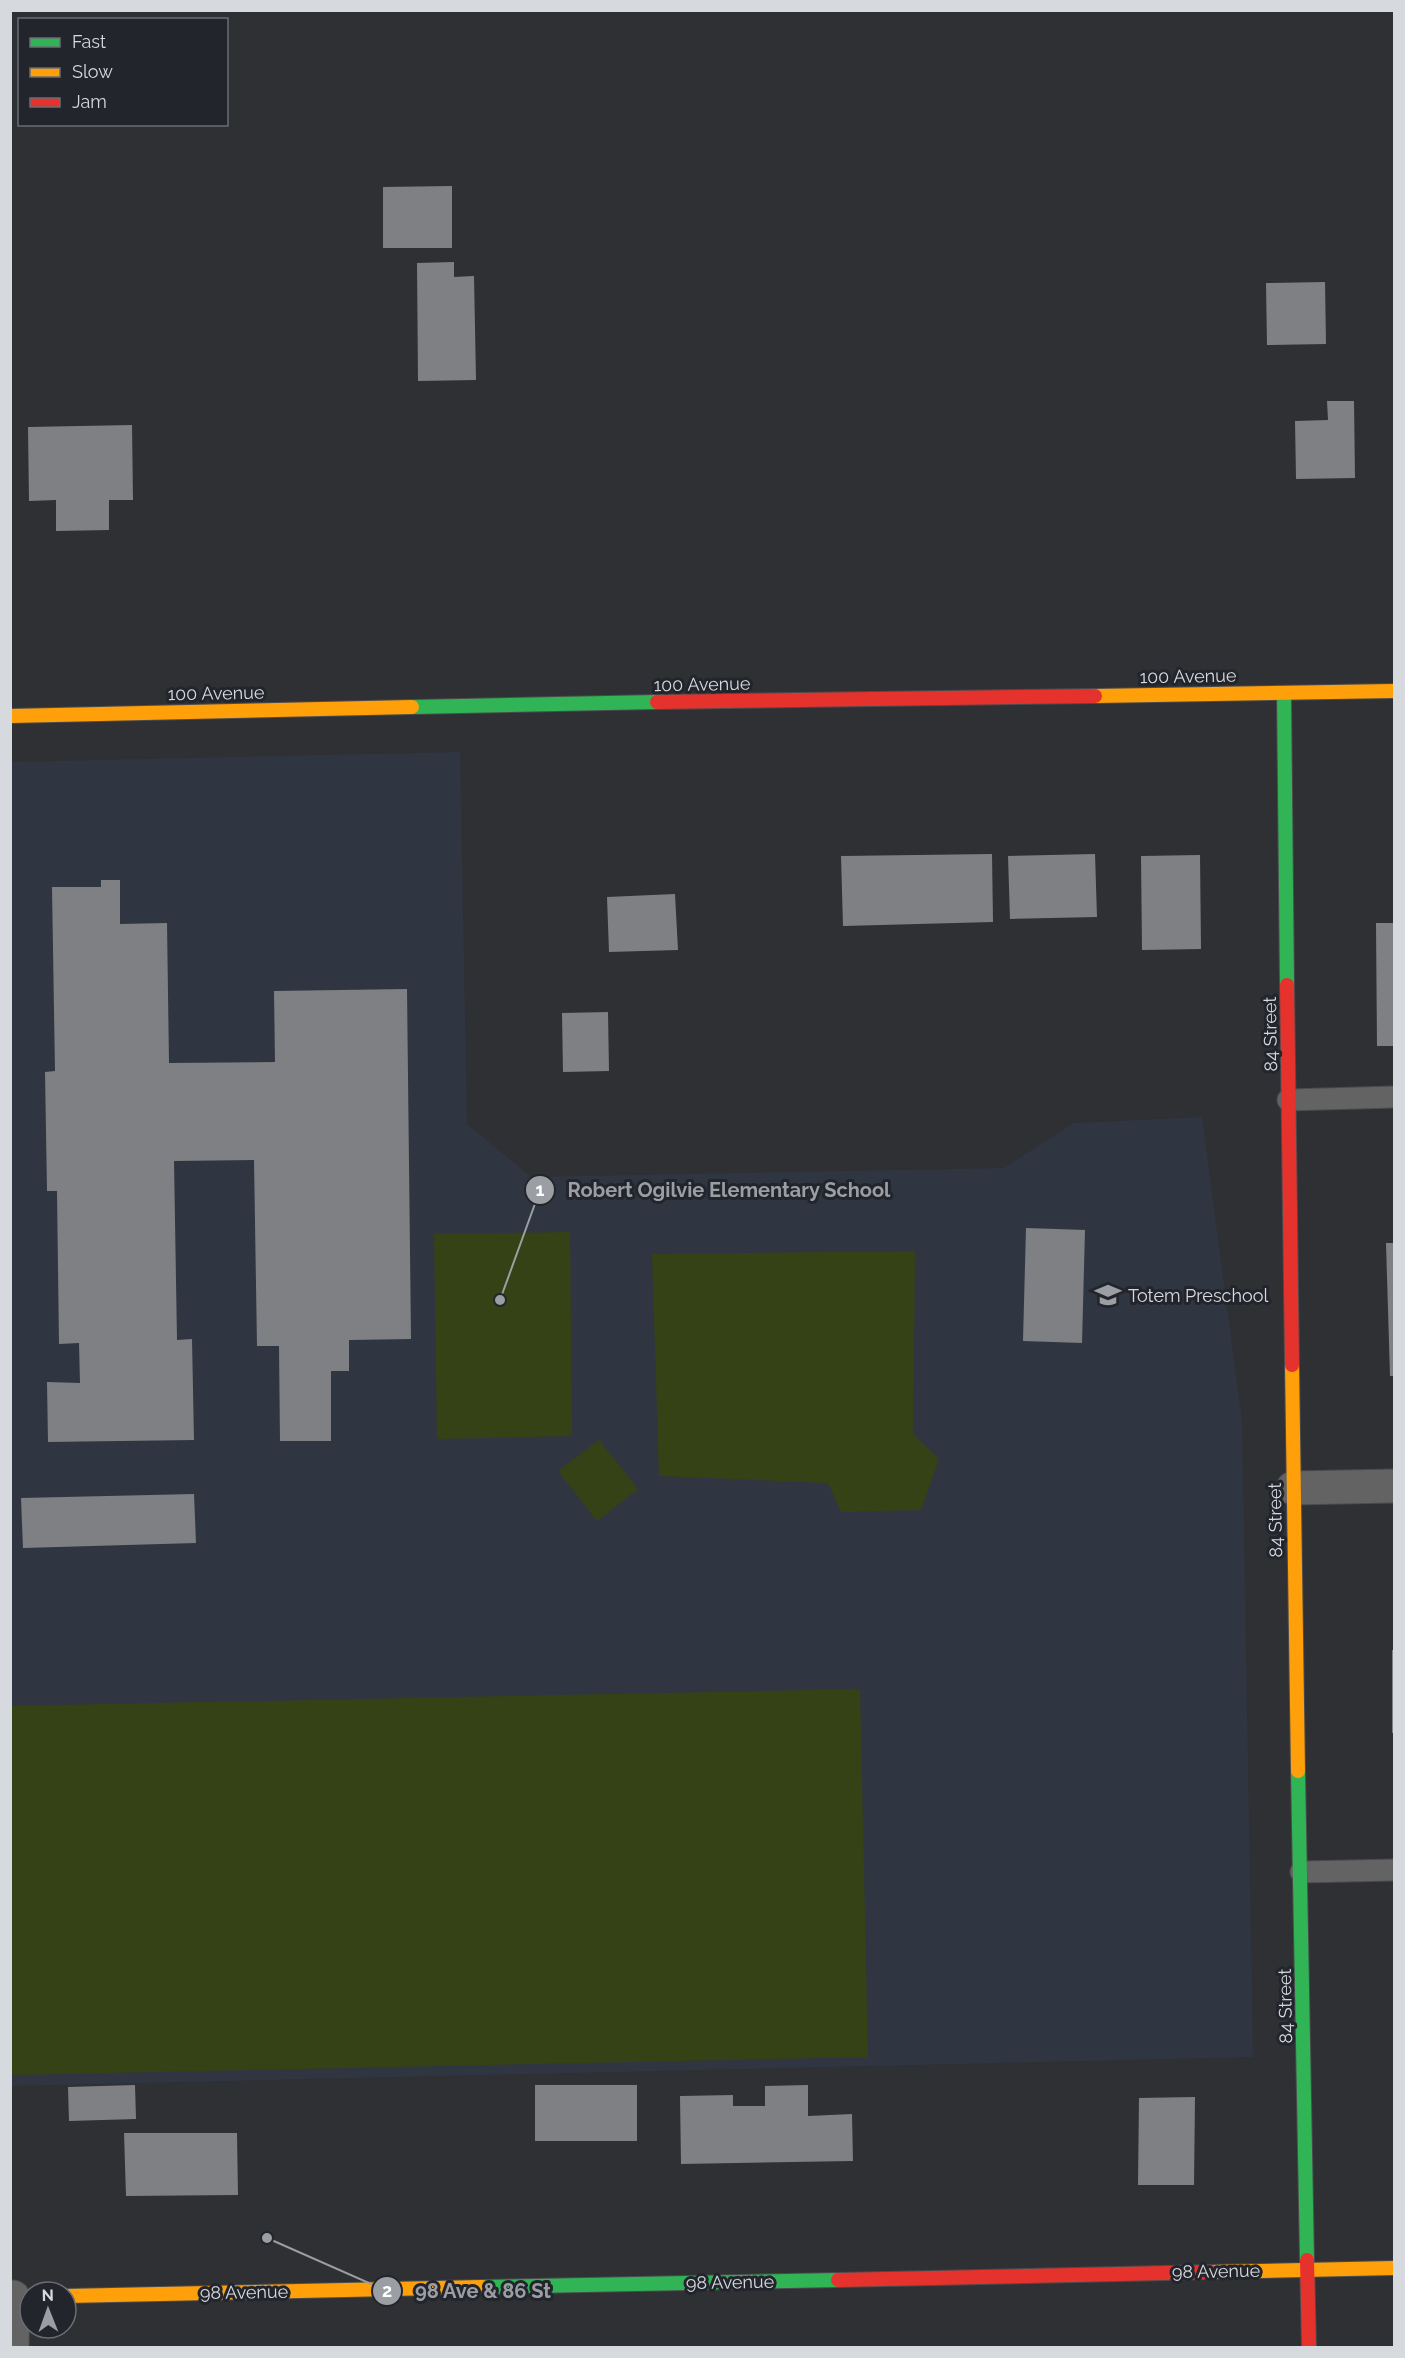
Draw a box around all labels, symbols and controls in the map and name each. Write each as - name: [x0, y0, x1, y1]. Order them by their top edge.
- legend: [18, 18, 228, 126]
- text: Fast: [72, 31, 106, 52]
- text: Slow: [72, 61, 113, 82]
- text: Jam: [72, 91, 107, 112]
- street label: 100 Avenue: [1139, 665, 1237, 687]
- street label: 100 Avenue: [653, 673, 751, 695]
- street label: 100 Avenue: [167, 682, 265, 704]
- street label: 84 Street: [1259, 996, 1281, 1072]
- callout: Robert Ogilvie Elementary School: [525, 1171, 903, 1209]
- text: Robert Ogilvie Elementary School: [568, 1178, 891, 1202]
- text: 1: [536, 1179, 545, 1200]
- school or university icon: Totem Preschool: [1093, 1280, 1123, 1310]
- place label: Totem Preschool: [1128, 1285, 1268, 1306]
- street label: 84 Street: [1264, 1482, 1286, 1558]
- street label: 84 Street: [1274, 1968, 1296, 2044]
- street label: 98 Avenue: [1172, 2260, 1261, 2282]
- street label: 98 Avenue: [686, 2271, 775, 2293]
- callout: 98 Ave & 86 St: [372, 2272, 563, 2310]
- text: 98 Ave & 86 St: [415, 2279, 551, 2303]
- north arrow: [18, 2280, 78, 2340]
- text: 2: [382, 2280, 392, 2301]
- street label: 98 Avenue: [200, 2281, 289, 2303]
- text: N: [41, 2286, 54, 2305]

